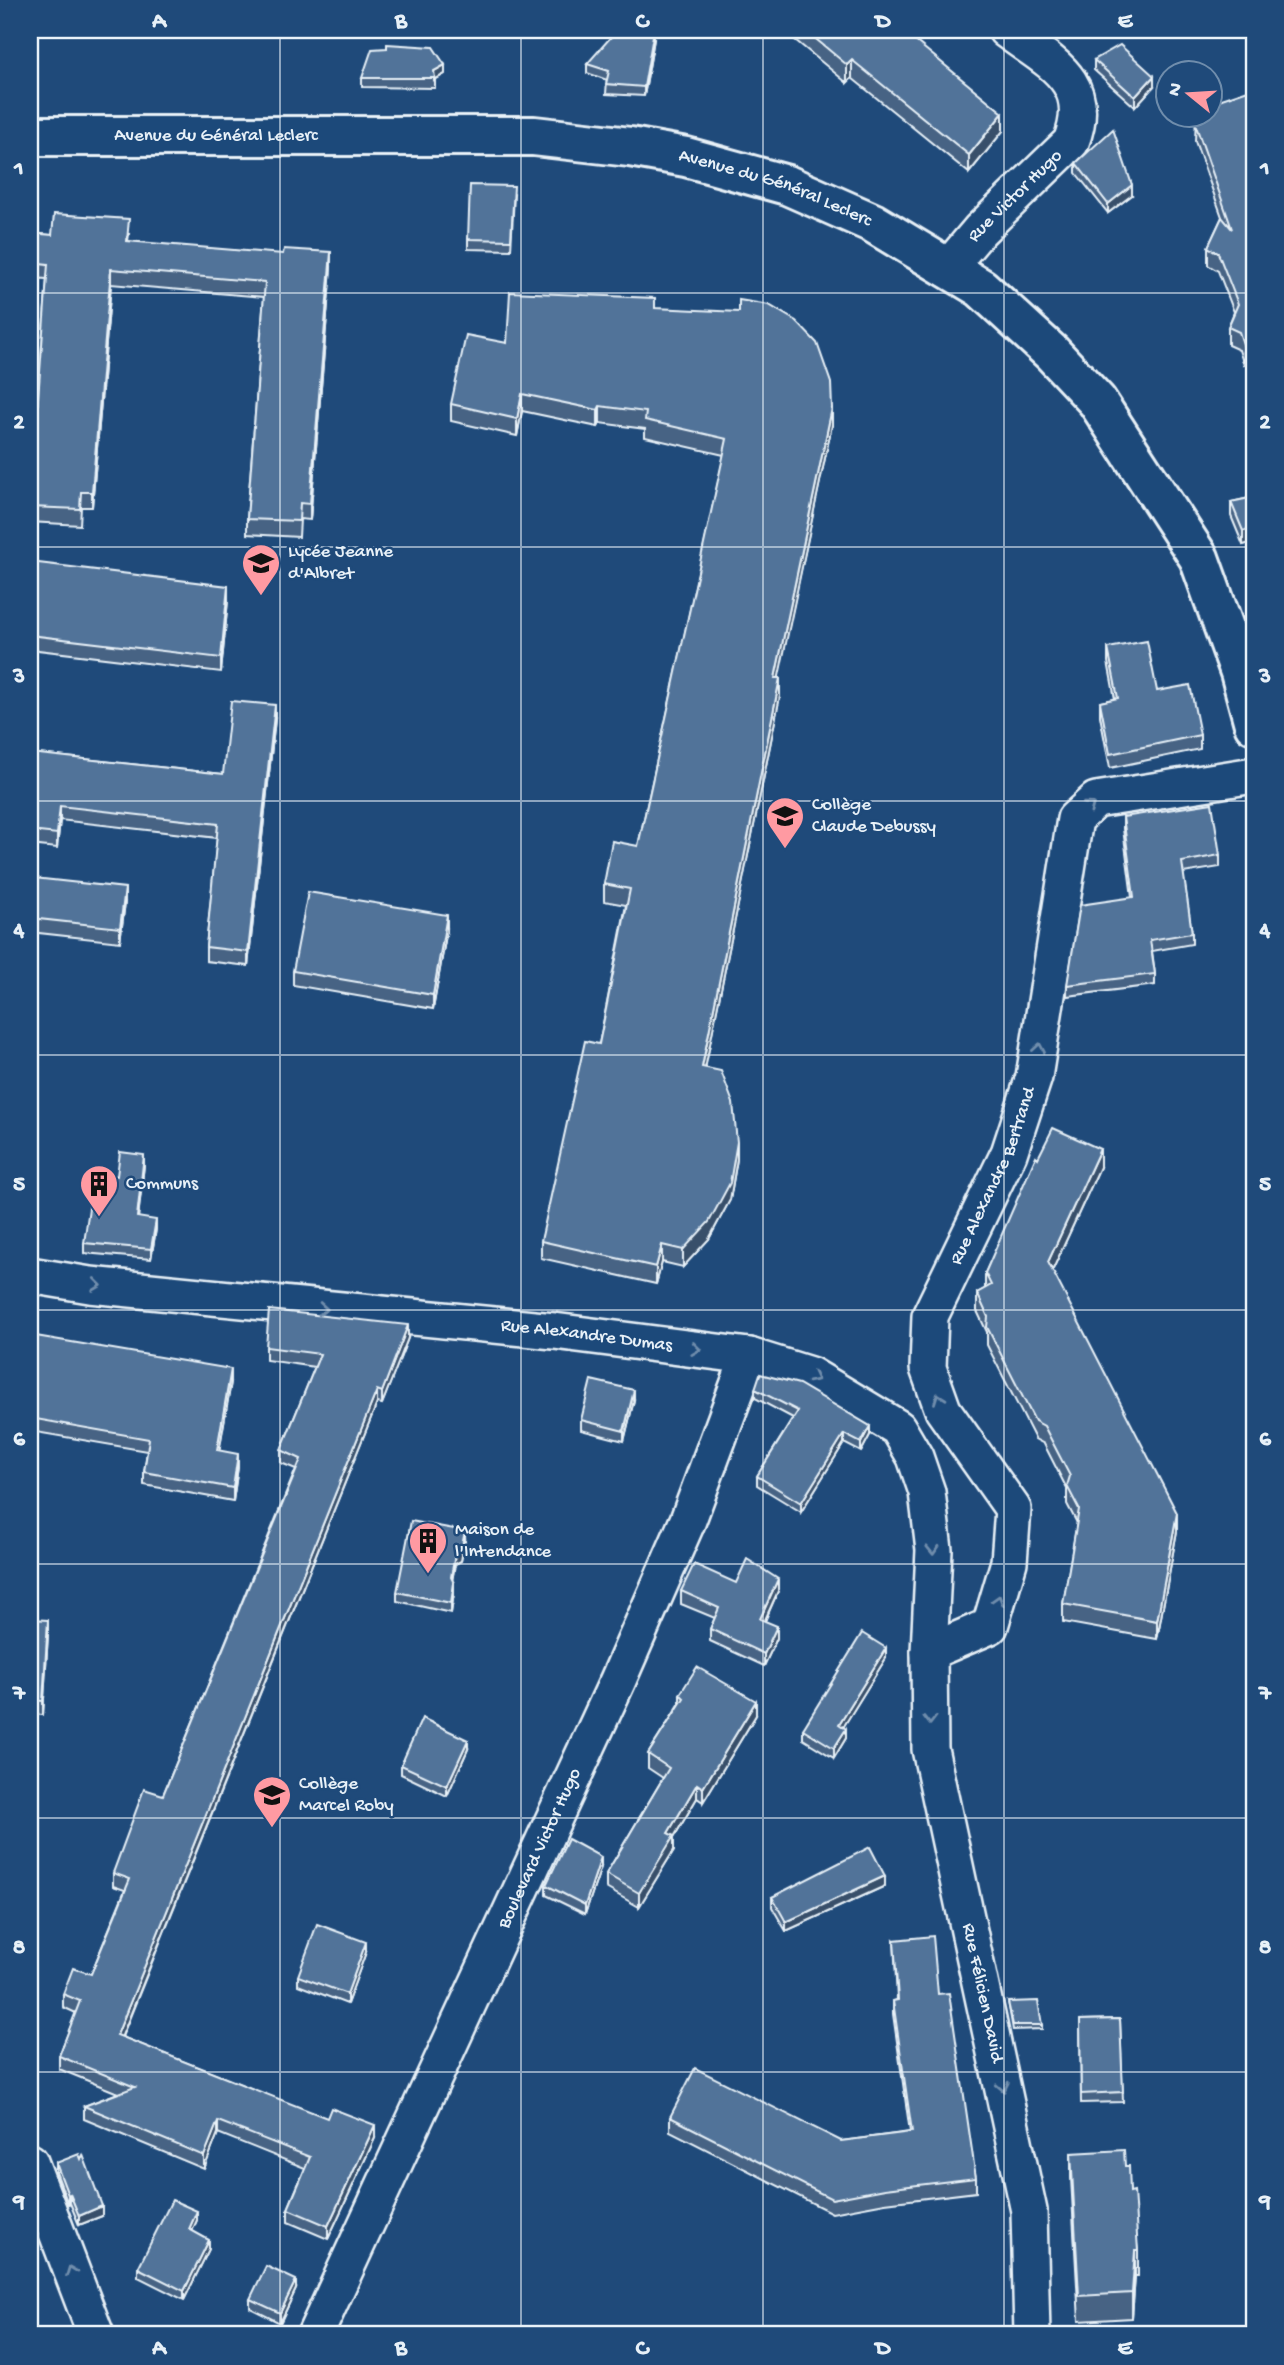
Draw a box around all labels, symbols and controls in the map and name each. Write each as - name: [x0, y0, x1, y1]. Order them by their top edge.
- text: A: [151, 9, 167, 36]
- text: B: [394, 9, 408, 36]
- text: C: [636, 9, 651, 36]
- text: D: [874, 9, 892, 36]
- text: E: [1118, 9, 1134, 36]
- north arrow: [1154, 60, 1224, 130]
- text: N: [1163, 80, 1189, 99]
- street label: Avenue du Général Leclerc: [114, 125, 318, 148]
- street label: Avenue du Général Leclerc: [677, 144, 876, 233]
- street label: Rue Victor Hugo: [963, 145, 1068, 247]
- text: 1: [13, 156, 24, 183]
- text: 1: [1259, 156, 1270, 183]
- text: 2: [13, 410, 25, 437]
- text: 2: [1259, 410, 1271, 437]
- place label: Lycée Jeanne d'Albret: [288, 541, 393, 586]
- school or university icon: Lycée Jeanne d'Albret: [240, 542, 282, 597]
- text: 3: [12, 664, 25, 691]
- text: 3: [1258, 664, 1271, 691]
- place label: Collège Claude Debussy: [812, 794, 937, 839]
- school or university icon: Collège Claude Debussy: [764, 795, 806, 850]
- one-way arrow: [1082, 802, 1094, 815]
- text: 4: [13, 918, 25, 945]
- text: 4: [1259, 918, 1271, 945]
- one-way arrow: [1031, 1042, 1046, 1054]
- street label: Rue Alexandre Bertrand: [945, 1082, 1042, 1269]
- building icon: Communs: [78, 1163, 120, 1218]
- text: 5: [13, 1172, 25, 1199]
- text: 5: [1259, 1172, 1271, 1199]
- place label: Communs: [126, 1173, 199, 1196]
- one-way arrow: [91, 1278, 103, 1293]
- one-way arrow: [318, 1301, 329, 1316]
- street label: Rue Alexandre Dumas: [500, 1314, 675, 1358]
- one-way arrow: [690, 1341, 702, 1356]
- one-way arrow: [807, 1369, 819, 1383]
- one-way arrow: [933, 1392, 947, 1404]
- text: 6: [13, 1427, 26, 1454]
- text: 6: [1259, 1427, 1272, 1454]
- place label: Maison de l'Intendance: [455, 1519, 551, 1564]
- building icon: Maison de l'Intendance: [407, 1520, 449, 1575]
- one-way arrow: [926, 1545, 941, 1556]
- one-way arrow: [989, 1595, 1004, 1607]
- text: 7: [12, 1681, 26, 1708]
- text: 7: [1258, 1681, 1272, 1708]
- one-way arrow: [922, 1715, 937, 1726]
- street label: Boulevard Victor Hugo: [493, 1764, 587, 1933]
- place label: Collège Marcel Roby: [299, 1773, 394, 1818]
- school or university icon: Collège Marcel Roby: [251, 1774, 293, 1829]
- street label: Rue Félicien David: [956, 1921, 1009, 2066]
- text: 8: [13, 1935, 26, 1962]
- text: 8: [1259, 1935, 1272, 1962]
- one-way arrow: [994, 2081, 1009, 2093]
- text: 9: [12, 2189, 25, 2216]
- text: 9: [1258, 2189, 1271, 2216]
- one-way arrow: [66, 2266, 80, 2278]
- text: A: [151, 2336, 167, 2363]
- text: B: [394, 2336, 408, 2363]
- text: C: [636, 2336, 651, 2363]
- text: D: [874, 2336, 892, 2363]
- text: E: [1118, 2336, 1134, 2363]

